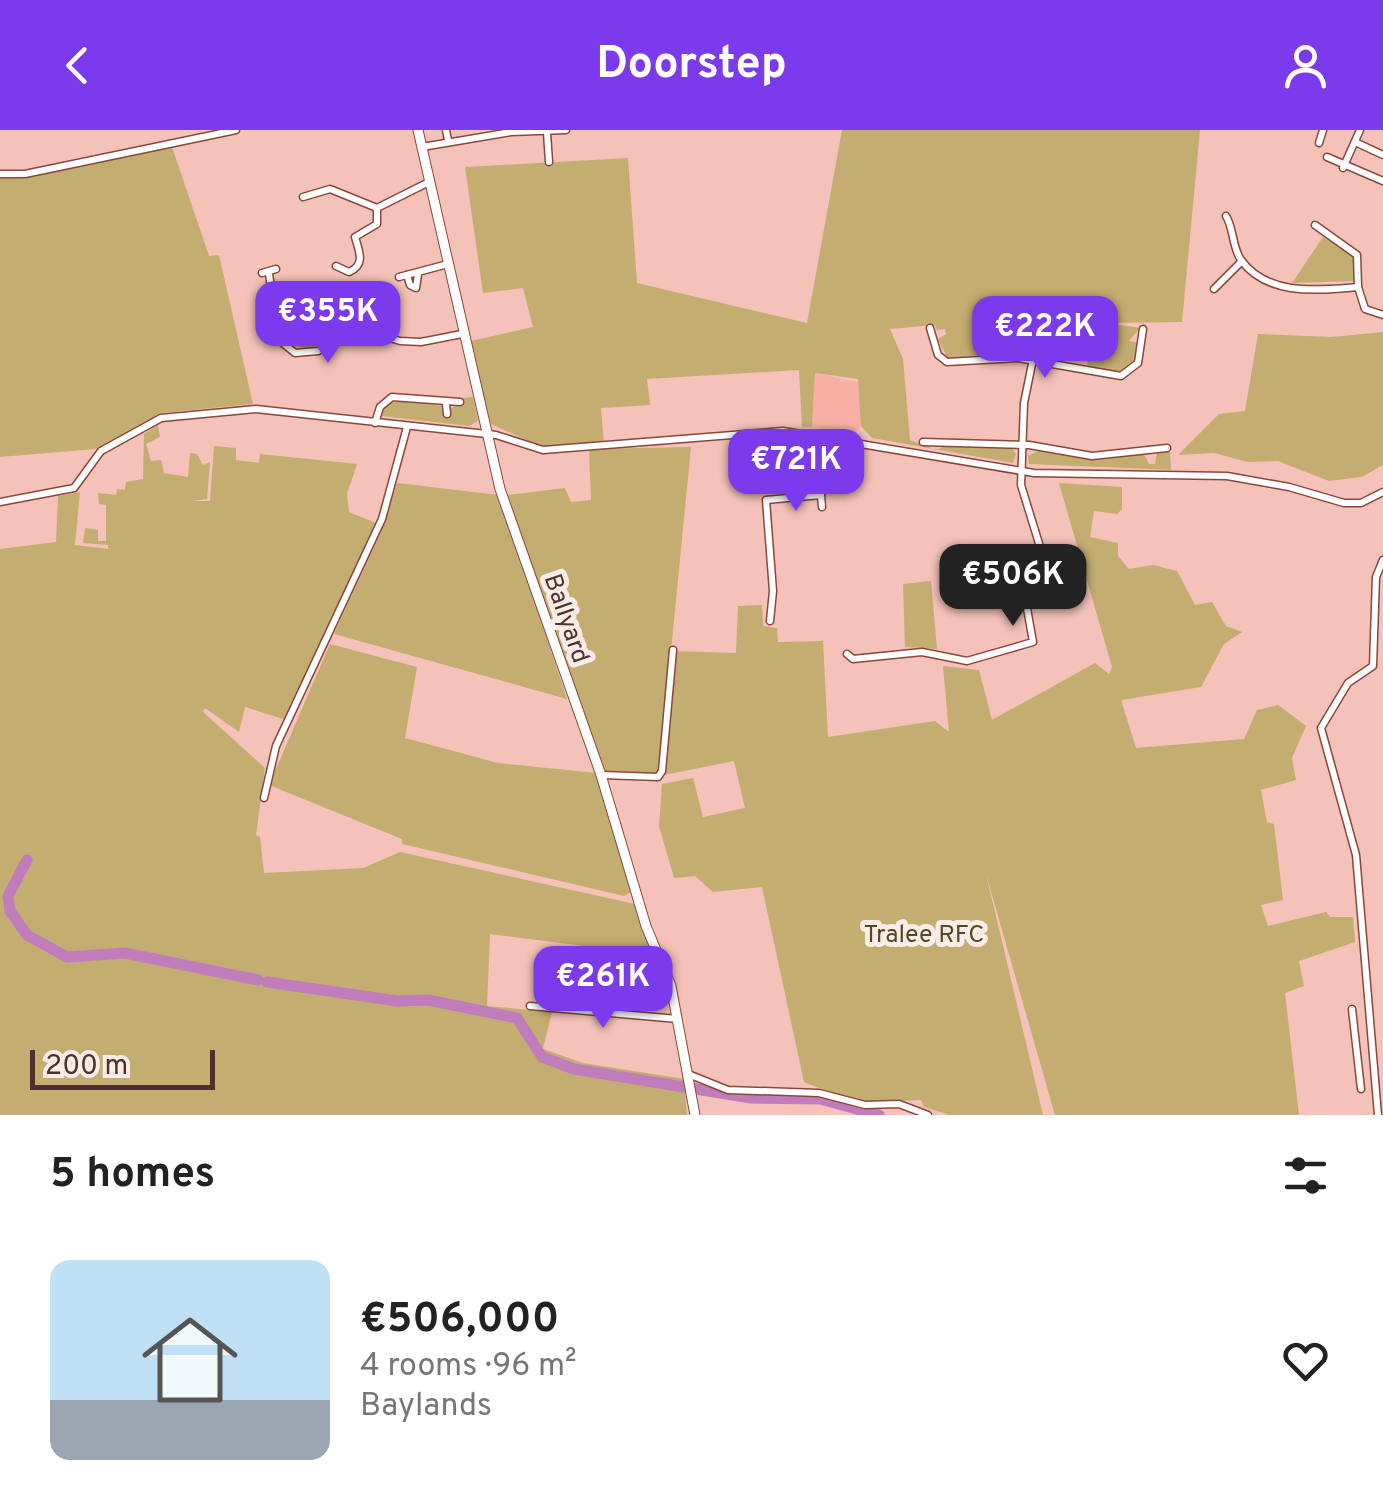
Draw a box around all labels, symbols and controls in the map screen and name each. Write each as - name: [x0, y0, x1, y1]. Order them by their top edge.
- text: Doorstep: [596, 37, 787, 94]
- icon: back: [50, 38, 105, 93]
- icon: person: [1278, 38, 1333, 93]
- pin: €355K: [258, 281, 398, 366]
- text: €355K: [277, 293, 379, 333]
- pin: €222K: [975, 296, 1115, 381]
- text: €222K: [994, 308, 1096, 348]
- pin: €721K: [726, 429, 866, 514]
- text: €721K: [750, 441, 842, 481]
- pin: €506K: [943, 544, 1083, 629]
- text: €506K: [961, 556, 1065, 596]
- street label: Ballyard: [535, 570, 595, 668]
- park label: Tralee RFC: [864, 920, 984, 952]
- pin: €261K: [533, 946, 673, 1031]
- text: €261K: [556, 958, 650, 998]
- scale bar: [30, 1045, 215, 1090]
- text: 200 m: [45, 1049, 128, 1085]
- icon: filters: [1278, 1148, 1333, 1203]
- text: 5 homes: [50, 1149, 215, 1202]
- text: €506,000: [360, 1294, 559, 1347]
- icon: home: [130, 1300, 250, 1420]
- icon: heart: [1278, 1333, 1333, 1388]
- text: 4 rooms · 96 m²: [360, 1347, 577, 1387]
- text: Baylands: [360, 1387, 492, 1427]

